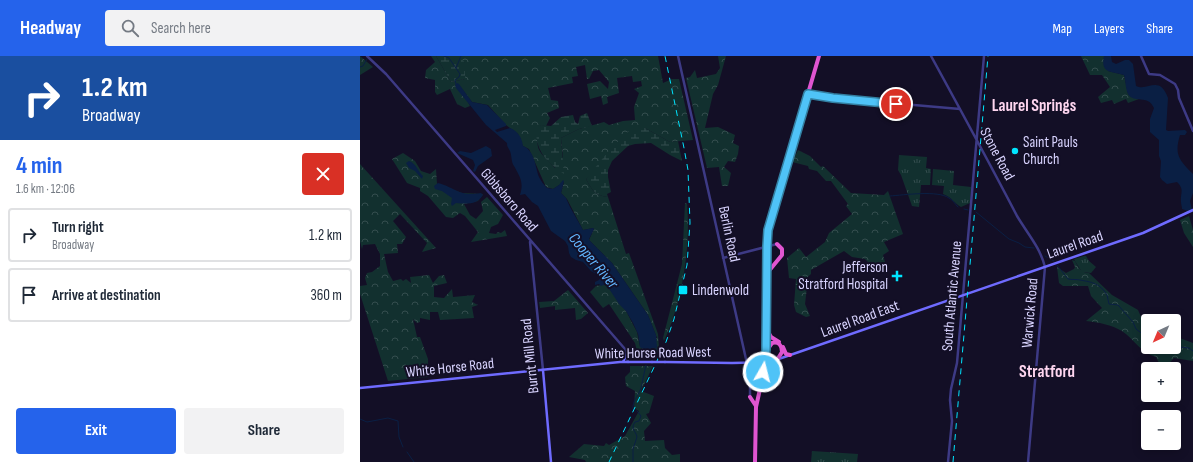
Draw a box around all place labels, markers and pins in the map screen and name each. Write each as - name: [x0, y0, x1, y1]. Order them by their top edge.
- pin: [879, 87, 913, 121]
- place label: Saint Pauls Church: [1023, 133, 1078, 169]
- marker: Saint Pauls Church: [1010, 146, 1020, 156]
- place label: Jefferson Stratford Hospital: [798, 258, 888, 294]
- marker: Jefferson Stratford Hospital: [891, 270, 903, 282]
- place label: Lindenwold: [692, 281, 749, 300]
- marker: Lindenwold: [677, 284, 689, 296]

